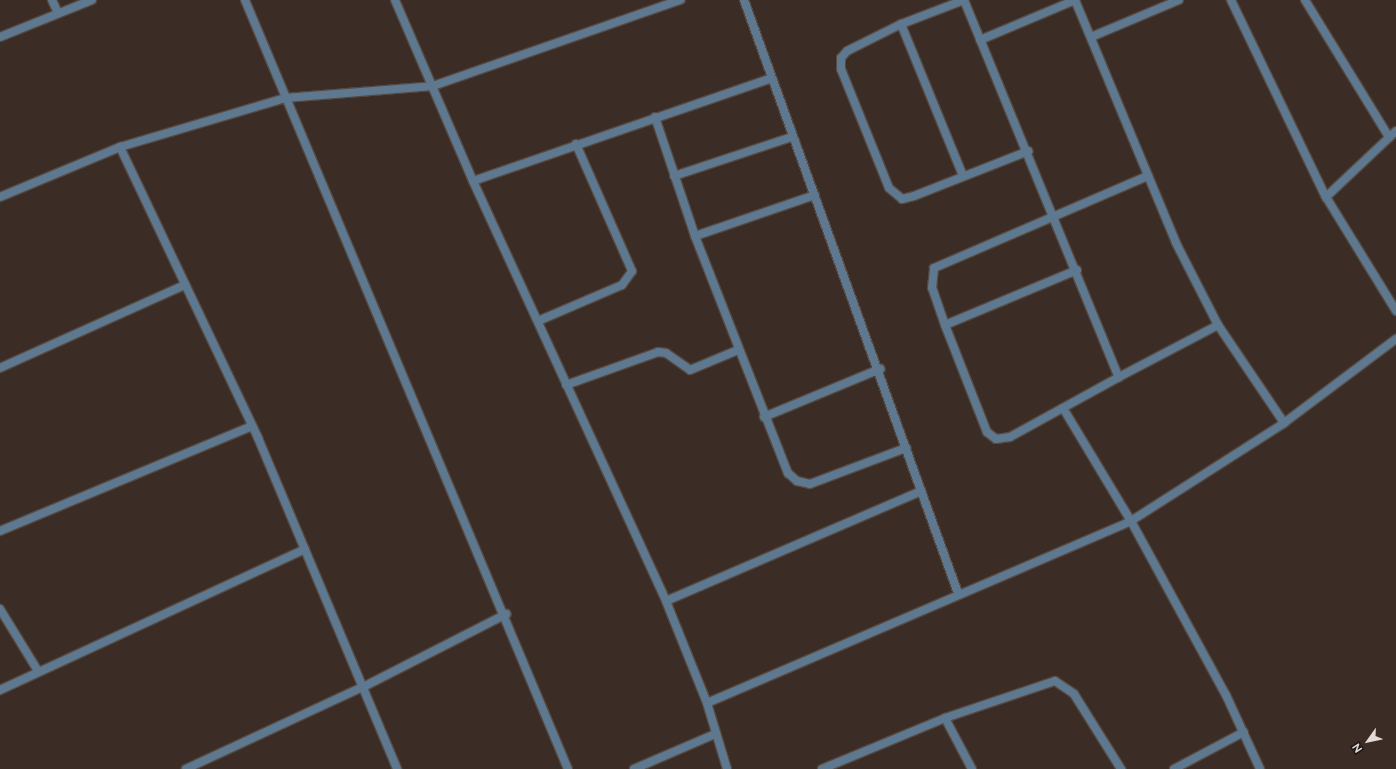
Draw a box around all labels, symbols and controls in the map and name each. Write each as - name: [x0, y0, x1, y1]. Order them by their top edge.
- north arrow: [1348, 721, 1388, 761]
- text: N: [1350, 741, 1365, 755]

